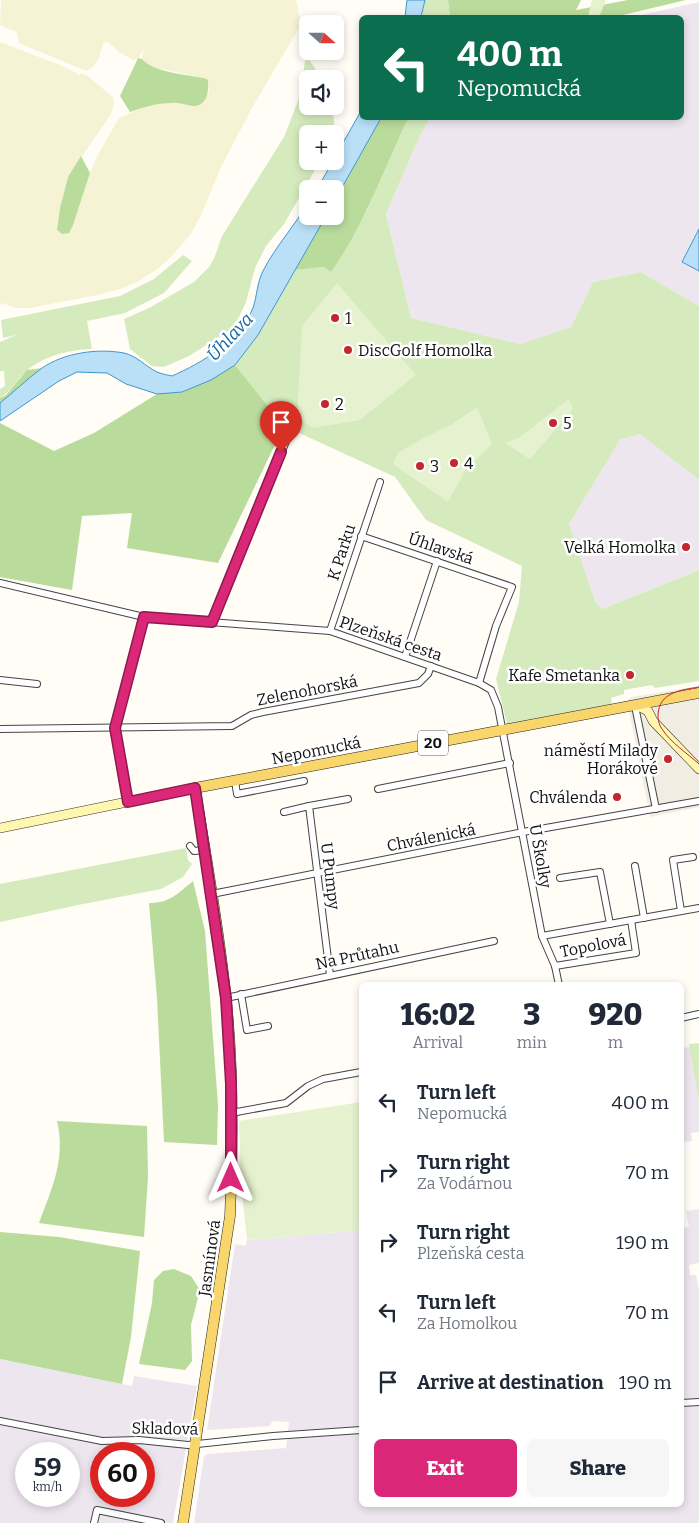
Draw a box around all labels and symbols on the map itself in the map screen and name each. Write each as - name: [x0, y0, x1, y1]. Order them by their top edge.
- north arrow: [299, 15, 344, 60]
- water label: Úhlava: [201, 308, 258, 366]
- place label: 1: [345, 309, 352, 328]
- marker: 1: [329, 312, 341, 324]
- place label: DiscGolf Homolka: [358, 341, 493, 360]
- marker: DiscGolf Homolka: [342, 344, 354, 356]
- place label: 2: [335, 395, 344, 414]
- marker: 2: [319, 398, 331, 410]
- pin: [260, 401, 302, 452]
- place label: 5: [563, 414, 572, 433]
- marker: 5: [547, 417, 559, 429]
- place label: 4: [464, 454, 474, 473]
- place label: 3: [430, 457, 439, 476]
- marker: 4: [448, 457, 460, 469]
- marker: 3: [414, 460, 426, 472]
- street label: K Parku: [323, 522, 359, 583]
- street label: Úhlavská: [406, 528, 477, 569]
- place label: Velká Homolka: [564, 538, 676, 557]
- marker: Velká Homolka: [680, 541, 692, 553]
- street label: Plzeňská cesta: [337, 612, 445, 665]
- place label: Kafe Smetanka: [508, 666, 620, 685]
- marker: Kafe Smetanka: [624, 669, 636, 681]
- street label: Zelenohorská: [255, 671, 359, 710]
- road number: 20: [418, 730, 448, 756]
- street label: Nepomucká: [270, 732, 362, 768]
- place label: náměstí Milady Horákové: [544, 741, 659, 778]
- marker: náměstí Milady Horákové: [662, 753, 674, 765]
- place label: Chválenda: [529, 788, 607, 807]
- marker: Chválenda: [611, 791, 623, 803]
- street label: Chválenická: [385, 820, 477, 855]
- street label: U Školky: [526, 822, 557, 890]
- street label: U Pumpy: [317, 841, 344, 911]
- street label: Topolová: [558, 930, 628, 961]
- street label: Na Průtahu: [314, 937, 401, 974]
- position arrow: [204, 1151, 256, 1203]
- street label: Jasmínová: [195, 1218, 224, 1299]
- street label: Skladová: [131, 1418, 199, 1439]
- speed limit sign: 60: [90, 1442, 155, 1507]

